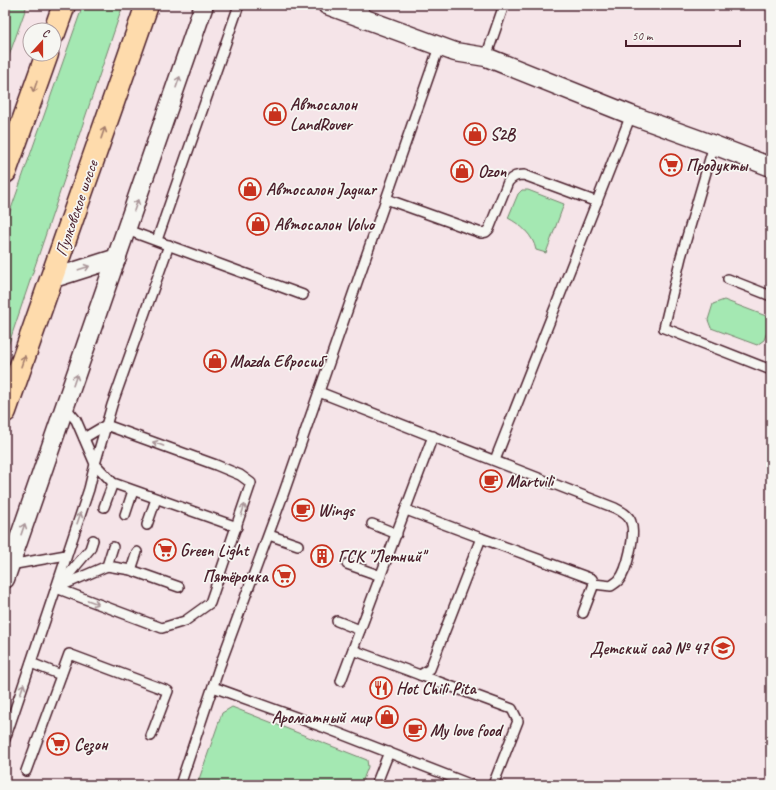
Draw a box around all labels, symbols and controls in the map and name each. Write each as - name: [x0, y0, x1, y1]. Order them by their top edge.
- north arrow: [22, 22, 62, 62]
- scale bar: [626, 22, 740, 48]
- text: С: [41, 25, 52, 41]
- text: 50 m: [632, 28, 654, 44]
- one-way arrow: [175, 75, 182, 88]
- one-way arrow: [31, 80, 38, 93]
- place label: Автосалон LandRover: [290, 94, 359, 135]
- shop icon: Автосалон LandRover: [262, 101, 288, 127]
- shop icon: S2B: [462, 121, 488, 147]
- place label: S2B: [490, 124, 517, 145]
- one-way arrow: [99, 127, 107, 139]
- supermarket icon: Продукты: [658, 152, 684, 178]
- place label: Продукты: [686, 155, 749, 176]
- street label: Пулковское шоссе: [50, 156, 103, 259]
- shop icon: Ozon: [449, 158, 475, 184]
- place label: Ozon: [478, 161, 508, 182]
- shop icon: Автосалон Jaguar: [237, 176, 263, 202]
- place label: Автосалон Jaguar: [266, 179, 378, 200]
- one-way arrow: [132, 199, 140, 211]
- shop icon: Автосалон Volvo: [245, 211, 271, 237]
- place label: Автосалон Volvo: [274, 214, 376, 235]
- one-way arrow: [78, 264, 91, 271]
- shop icon: Mazda Евросиб: [202, 348, 228, 374]
- place label: Mazda Евросиб: [230, 351, 328, 372]
- one-way arrow: [19, 356, 27, 368]
- one-way arrow: [72, 374, 79, 387]
- one-way arrow: [152, 439, 164, 447]
- cafe icon: Martvili: [478, 468, 504, 494]
- place label: Martvili: [506, 471, 556, 492]
- cafe icon: Wings: [290, 497, 316, 523]
- place label: Wings: [318, 500, 356, 521]
- one-way arrow: [240, 503, 247, 516]
- one-way arrow: [75, 513, 83, 525]
- one-way arrow: [19, 524, 27, 536]
- supermarket icon: Green Light: [152, 537, 178, 563]
- place label: Green Light: [180, 540, 251, 561]
- building icon: ГСК "Летний": [309, 543, 335, 569]
- place label: ГСК "Летний": [338, 546, 429, 567]
- supermarket icon: Пятёрочка: [271, 563, 297, 589]
- place label: Пятёрочка: [203, 566, 270, 587]
- one-way arrow: [86, 599, 99, 606]
- school or university icon: Детский сад № 47: [710, 635, 736, 661]
- place label: Детский сад № 47: [590, 638, 710, 659]
- restaurant icon: Hot Chili Pita: [368, 675, 394, 701]
- place label: Hot Chili Pita: [396, 678, 478, 699]
- one-way arrow: [19, 683, 26, 696]
- shop icon: Ароматный мир: [374, 704, 400, 730]
- place label: Ароматный мир: [272, 707, 373, 728]
- cafe icon: My love food: [402, 717, 428, 743]
- place label: My love food: [430, 720, 504, 741]
- supermarket icon: Сезон: [45, 731, 71, 757]
- place label: Сезон: [74, 734, 109, 756]

